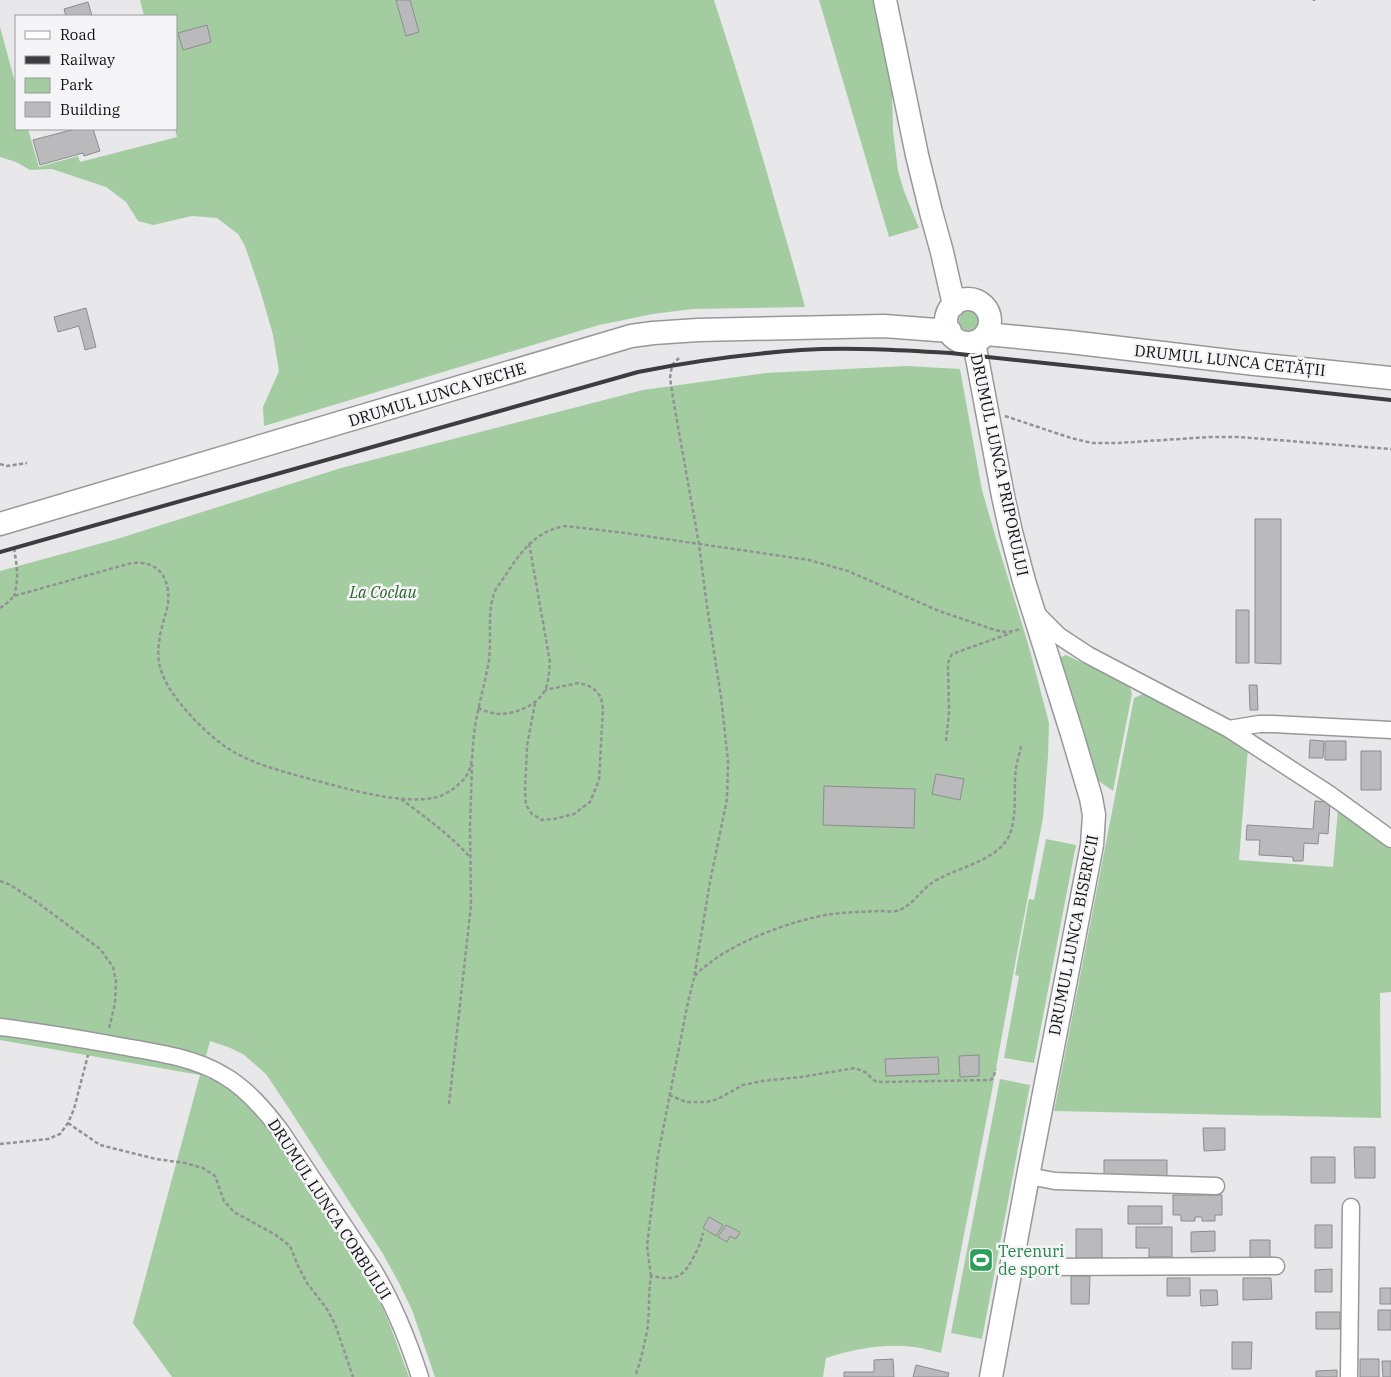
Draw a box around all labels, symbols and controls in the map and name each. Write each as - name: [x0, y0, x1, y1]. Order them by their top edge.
- legend: [15, 15, 178, 130]
- text: Road: [60, 25, 96, 44]
- text: Railway: [60, 50, 115, 69]
- text: Park: [60, 75, 93, 94]
- text: Building: [60, 100, 120, 119]
- street label: DRUMUL LUNCA CETĂȚII: [1133, 340, 1327, 380]
- street label: DRUMUL LUNCA PRIPORULUI: [967, 352, 1033, 578]
- street label: DRUMUL LUNCA VECHE: [346, 357, 528, 431]
- park label: La Coclau: [349, 582, 416, 602]
- street label: DRUMUL LUNCA BISERICII: [1044, 833, 1102, 1037]
- street label: DRUMUL LUNCA CORBULUI: [264, 1115, 396, 1303]
- place label: Terenuri de sport: [998, 1241, 1064, 1279]
- sports icon: Terenuri de sport: [968, 1247, 994, 1273]

